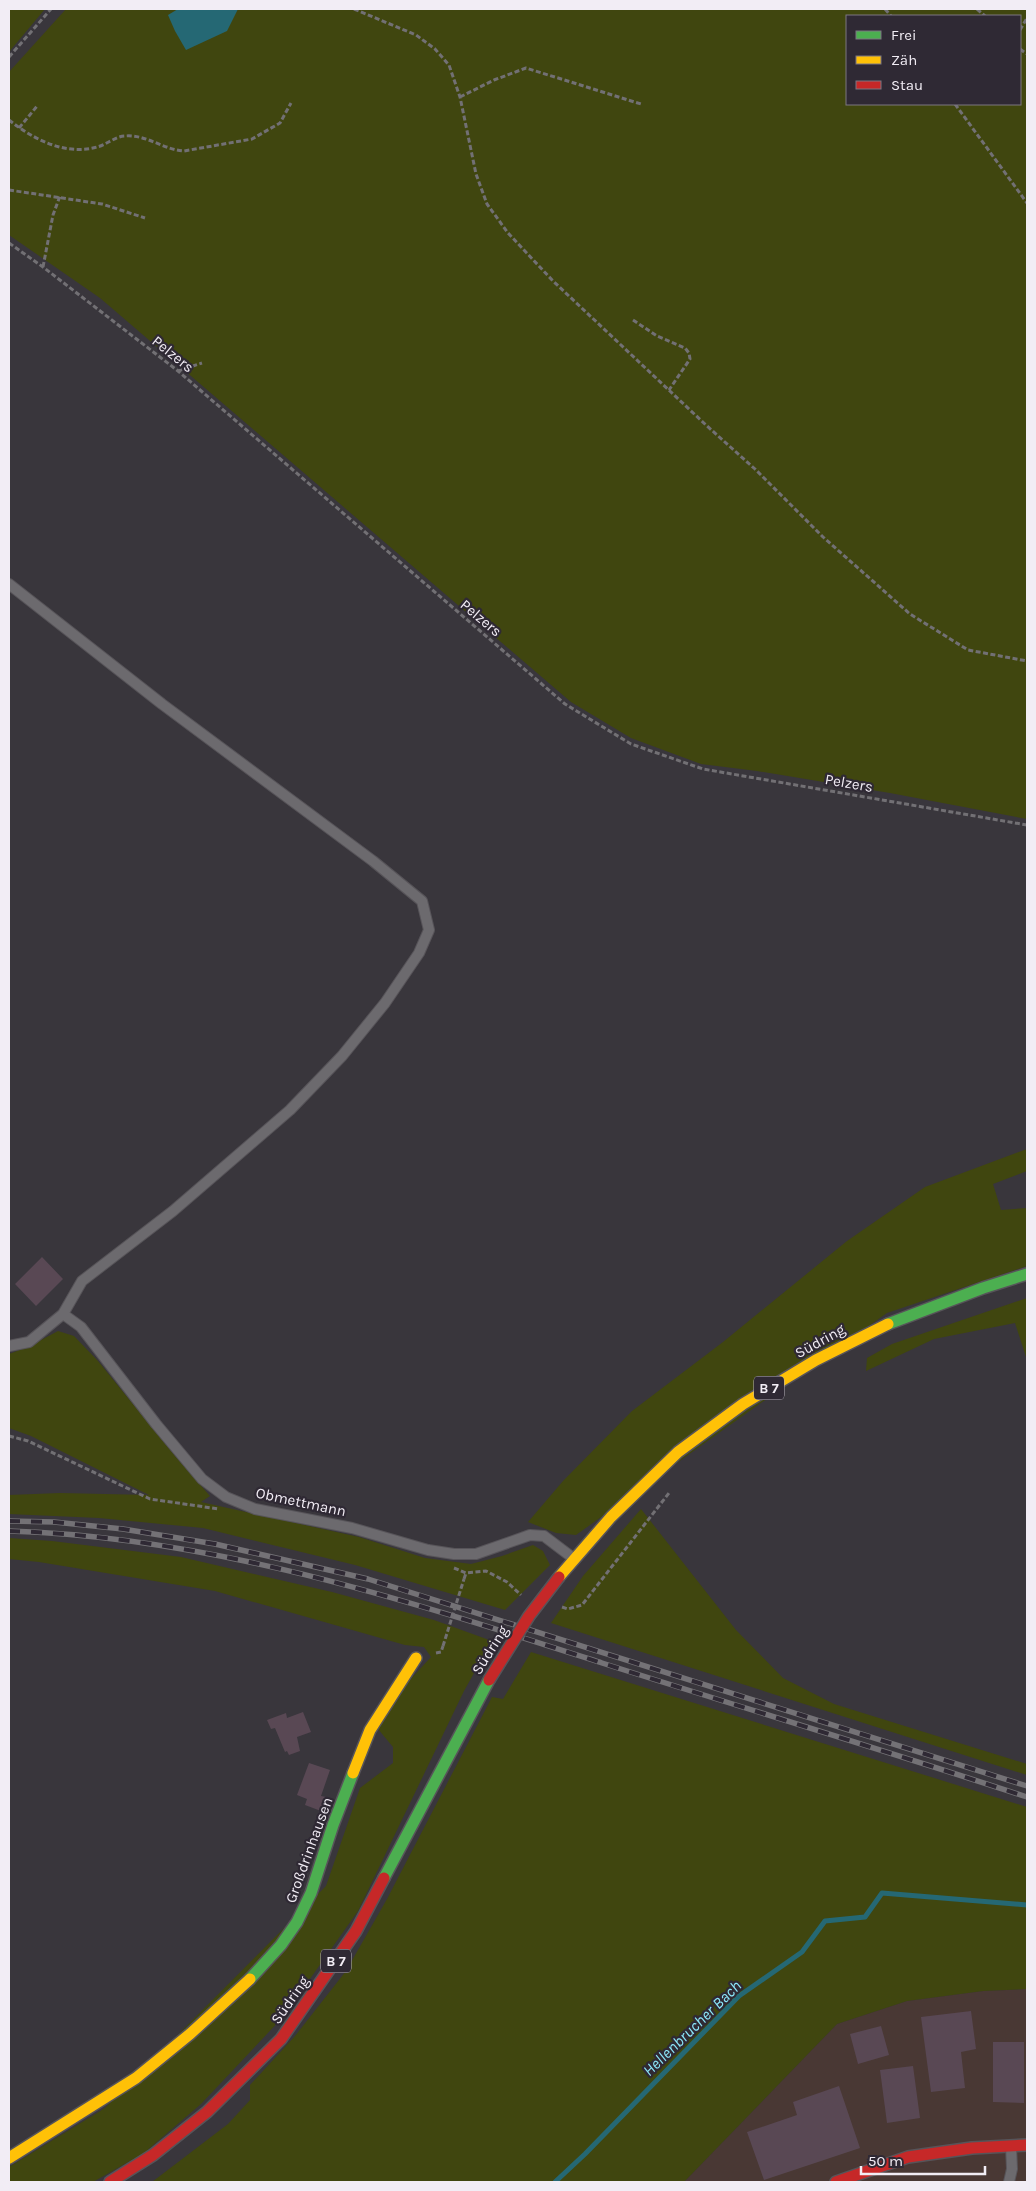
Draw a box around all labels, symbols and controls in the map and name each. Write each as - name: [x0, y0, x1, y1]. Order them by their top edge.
- legend: [846, 15, 1021, 105]
- text: Frei: [891, 26, 916, 44]
- text: Zäh: [891, 51, 917, 69]
- text: Stau: [891, 76, 923, 94]
- street label: Pelzers: [149, 332, 197, 376]
- street label: Pelzers: [457, 596, 505, 640]
- street label: Pelzers: [824, 770, 874, 796]
- street label: Südring: [792, 1320, 849, 1362]
- road number: B 7: [754, 1376, 784, 1400]
- street label: Obmettmann: [254, 1484, 348, 1520]
- street label: Südring: [468, 1622, 512, 1678]
- street label: Großdrinhausen: [281, 1795, 337, 1905]
- road number: B 7: [321, 1950, 351, 1972]
- street label: Südring: [267, 1972, 313, 2027]
- water label: Hellenbrucher Bach: [639, 1976, 745, 2080]
- scale bar: [861, 2144, 985, 2176]
- text: 50 m: [868, 2152, 903, 2170]

